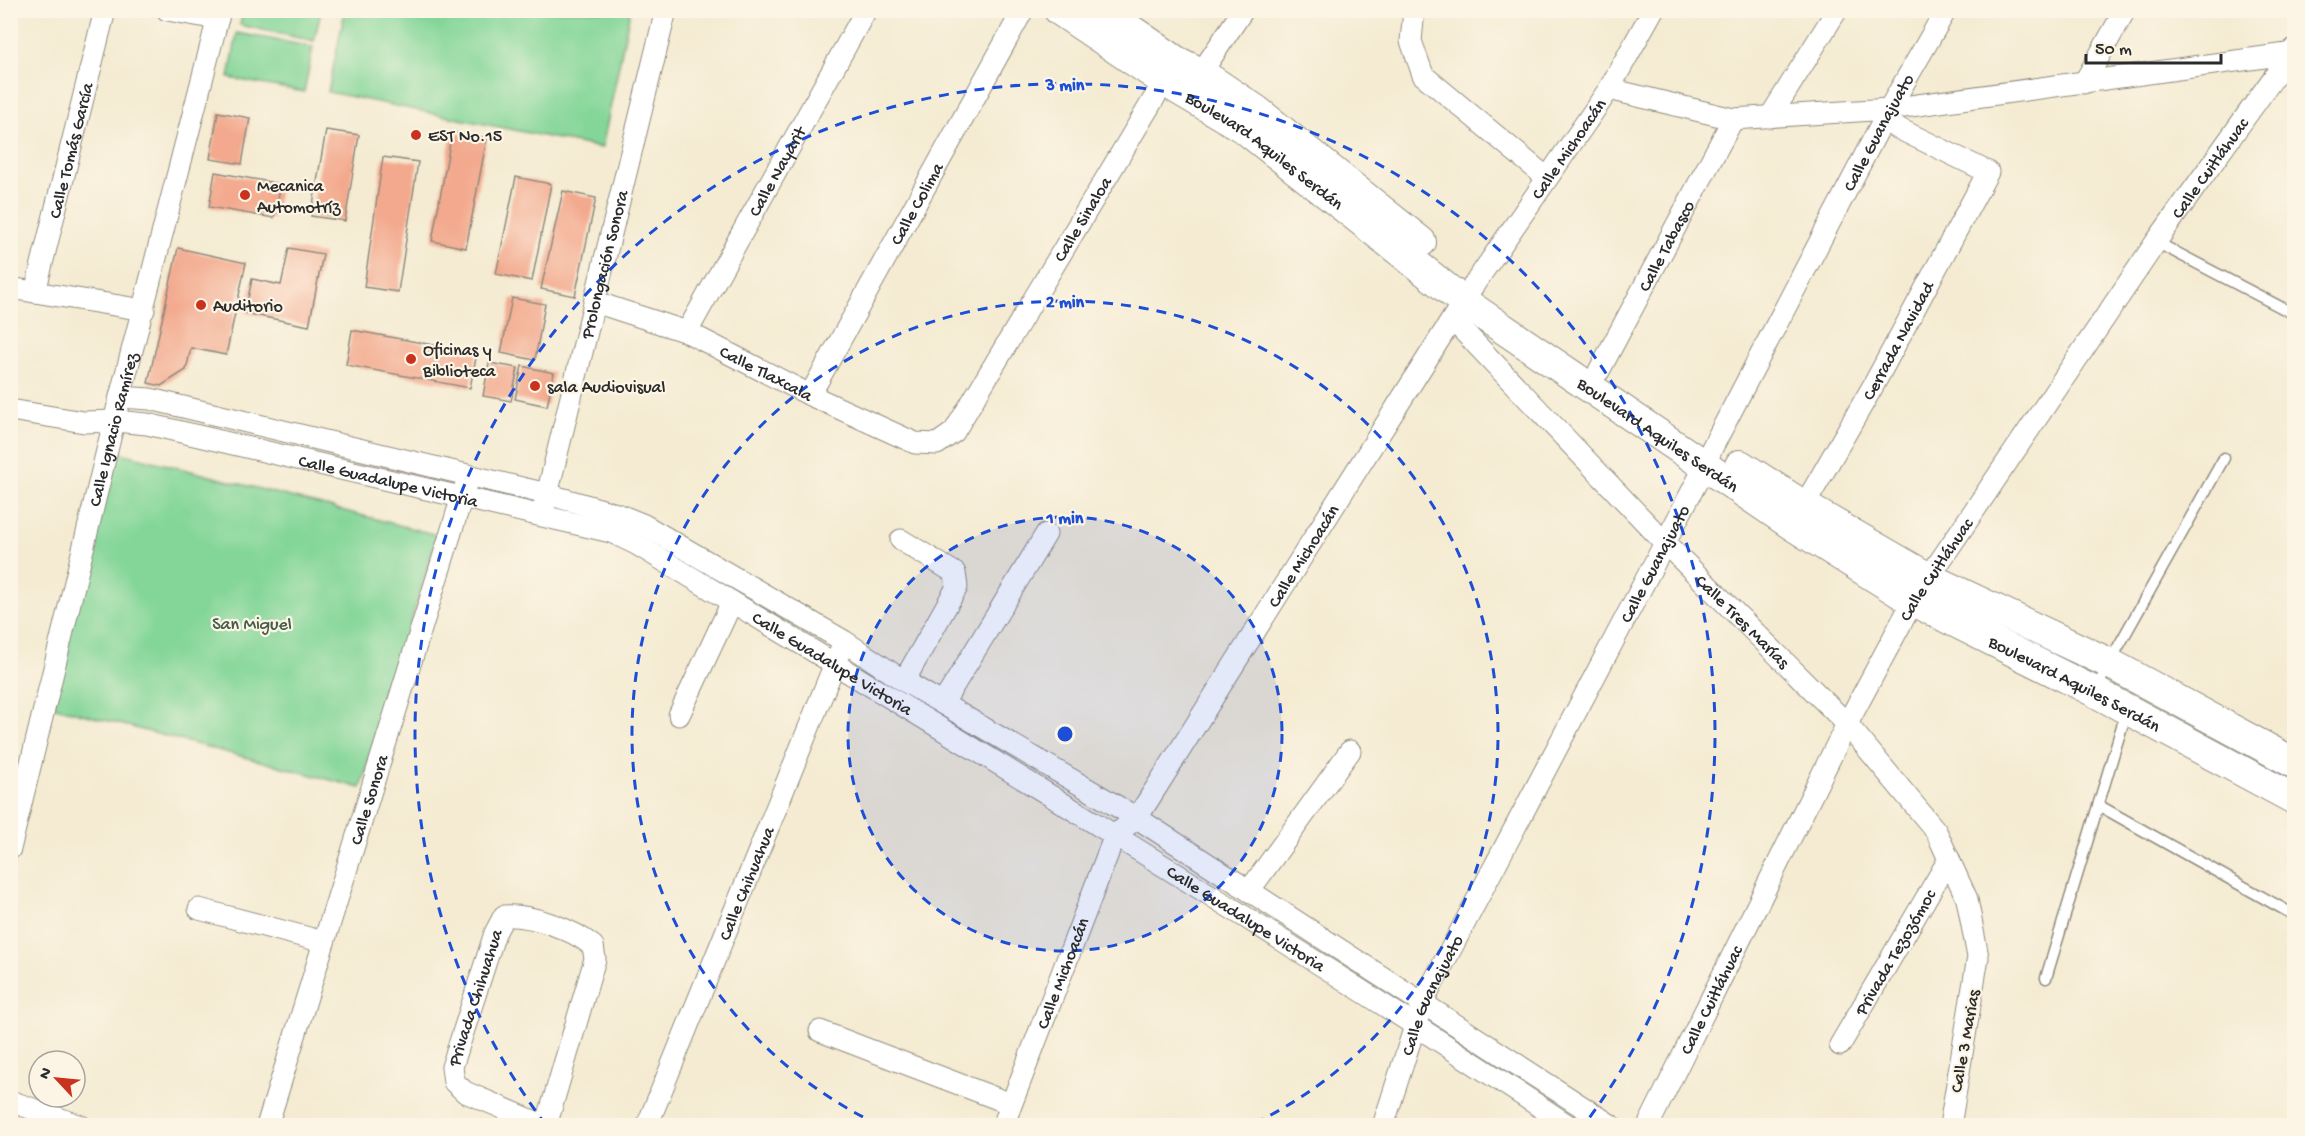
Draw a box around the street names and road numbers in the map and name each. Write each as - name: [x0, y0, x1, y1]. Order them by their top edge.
- street label: Calle Guanajuato: [1840, 71, 1920, 195]
- street label: Calle Tomás García: [46, 80, 100, 221]
- street label: Boulevard Aquiles Serdán: [1180, 87, 1347, 216]
- street label: Calle Michoacán: [1528, 95, 1612, 204]
- street label: Calle Cuitláhuac: [2168, 114, 2255, 224]
- street label: Calle Nayarit: [745, 122, 813, 221]
- street label: Calle Colima: [887, 159, 950, 249]
- street label: Calle Sinaloa: [1051, 173, 1118, 266]
- street label: Prolongación Sonora: [577, 188, 635, 342]
- street label: Calle Tabasco: [1635, 198, 1701, 296]
- street label: Cerrada Navidad: [1859, 278, 1941, 405]
- street label: Calle Tlaxcala: [715, 342, 816, 408]
- street label: Calle Ignacio Ramírez: [86, 350, 144, 509]
- street label: Boulevard Aquiles Serdán: [1571, 373, 1742, 499]
- street label: Calle Guadalupe Victoria: [296, 452, 481, 514]
- street label: Calle Michoacán: [1265, 501, 1345, 612]
- street label: Calle Guanajuato: [1617, 502, 1696, 627]
- street label: Calle Cuitláhuac: [1896, 514, 1979, 625]
- street label: Calle Tres Marías: [1690, 571, 1794, 675]
- street label: Calle Guadalupe Victoria: [747, 608, 916, 722]
- street label: Boulevard Aquiles Serdán: [1983, 632, 2164, 738]
- street label: Calle Sonora: [347, 751, 395, 848]
- street label: Calle Chihuahua: [715, 823, 781, 944]
- street label: Calle Guadalupe Victoria: [1162, 862, 1329, 978]
- street label: Privada Tezozómoc: [1851, 886, 1942, 1021]
- street label: Calle Michoacán: [1033, 915, 1095, 1032]
- street label: Privada Chihuahua: [445, 926, 509, 1070]
- street label: Calle Guanajuato: [1398, 932, 1469, 1059]
- street label: Calle Cuitláhuac: [1677, 942, 1749, 1059]
- street label: Calle 3 Marias: [1947, 987, 1986, 1095]

